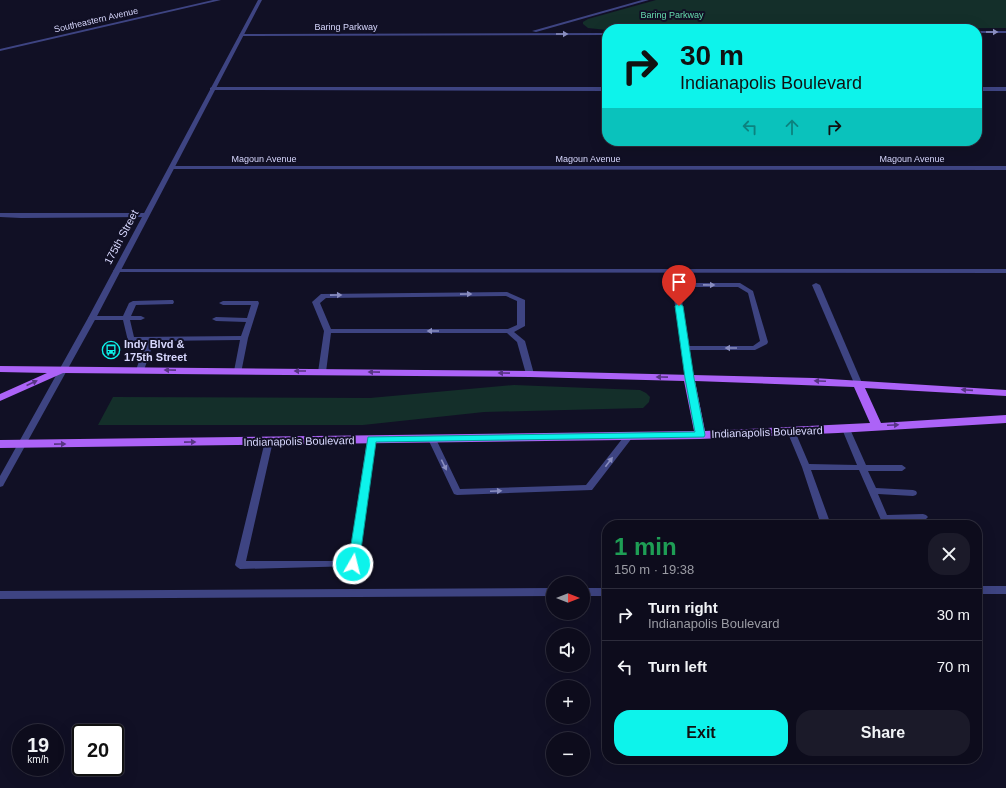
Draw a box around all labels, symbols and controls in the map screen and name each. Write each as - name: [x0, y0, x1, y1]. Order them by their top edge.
- street label: Southeastern Avenue: [53, 5, 139, 35]
- park label: Baring Parkway: [640, 10, 704, 20]
- street label: Baring Parkway: [314, 22, 378, 32]
- one-way arrow: [985, 29, 998, 35]
- one-way arrow: [556, 31, 569, 37]
- icon: right: [614, 40, 666, 92]
- text: 30 m: [680, 40, 744, 71]
- text: Indianapolis Boulevard: [680, 73, 862, 93]
- icon: left: [739, 116, 761, 138]
- icon: ahead: [781, 116, 803, 138]
- icon: right: [823, 116, 845, 138]
- street label: Magoun Avenue: [232, 154, 296, 164]
- street label: Magoun Avenue: [556, 154, 620, 164]
- street label: Magoun Avenue: [880, 154, 944, 164]
- street label: 175th Street: [102, 208, 140, 266]
- pin: [662, 265, 696, 306]
- icon: arrive: [668, 271, 690, 293]
- one-way arrow: [703, 282, 716, 288]
- one-way arrow: [460, 291, 473, 297]
- one-way arrow: [330, 292, 342, 299]
- one-way arrow: [426, 328, 439, 334]
- place label: Indy Blvd & 175th Street: [124, 338, 187, 363]
- bus stop icon: Indy Blvd & 175th Street: [101, 340, 121, 360]
- one-way arrow: [724, 345, 737, 351]
- one-way arrow: [163, 367, 176, 373]
- one-way arrow: [293, 368, 306, 374]
- one-way arrow: [367, 369, 380, 375]
- one-way arrow: [497, 370, 510, 376]
- one-way arrow: [655, 374, 668, 380]
- one-way arrow: [813, 378, 826, 384]
- one-way arrow: [26, 380, 38, 386]
- one-way arrow: [961, 387, 973, 394]
- one-way arrow: [887, 422, 899, 429]
- street label: Indianapolis Boulevard: [711, 424, 823, 440]
- street label: Indianapolis Boulevard: [243, 434, 355, 448]
- one-way arrow: [184, 439, 197, 445]
- one-way arrow: [54, 441, 67, 447]
- one-way arrow: [604, 456, 613, 467]
- one-way arrow: [441, 459, 447, 471]
- one-way arrow: [490, 487, 502, 494]
- text: 1 min: [614, 533, 677, 560]
- button: close: [928, 533, 970, 575]
- position arrow: [332, 543, 374, 585]
- text: 150 m · 19:38: [614, 562, 694, 577]
- north arrow: [546, 576, 590, 620]
- map controls: [546, 576, 590, 776]
- text: Turn right: [648, 599, 718, 616]
- icon: right: [614, 604, 636, 626]
- text: 30 m: [937, 606, 970, 623]
- text: Indianapolis Boulevard: [648, 616, 780, 631]
- button: sound: [546, 628, 590, 672]
- icon: left: [614, 656, 636, 678]
- text: Turn left: [648, 658, 707, 675]
- text: 70 m: [937, 658, 970, 675]
- button: +: [546, 680, 590, 724]
- button: Exit: [614, 710, 788, 756]
- button: Share: [796, 710, 970, 756]
- speed limit sign: 20: [72, 724, 124, 776]
- button: −: [546, 732, 590, 776]
- text: 19: [27, 734, 49, 756]
- text: km/h: [27, 754, 49, 765]

